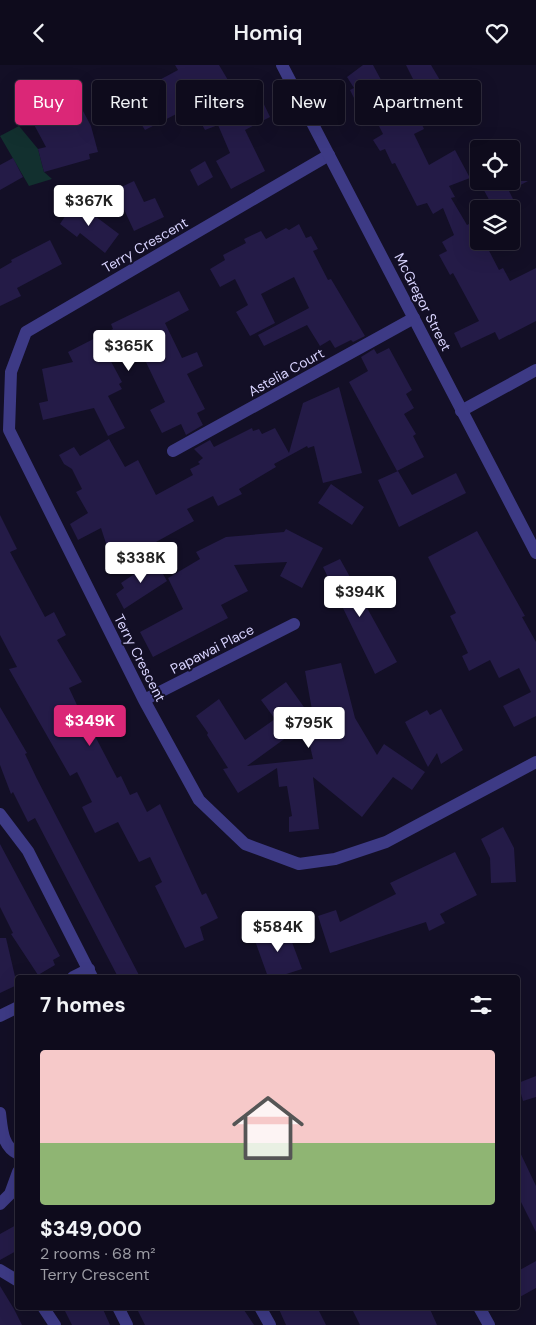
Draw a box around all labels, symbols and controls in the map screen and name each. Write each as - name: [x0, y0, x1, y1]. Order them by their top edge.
- text: Homiq: [233, 18, 303, 47]
- icon: back: [25, 19, 53, 47]
- icon: heart: [483, 19, 511, 47]
- chip: Buy: [15, 80, 82, 125]
- chip: Rent: [92, 80, 166, 125]
- chip: Filters: [176, 80, 263, 125]
- chip: New: [273, 80, 345, 125]
- chip: Apartment: [355, 80, 481, 125]
- map controls: [470, 140, 520, 250]
- button: locate: [470, 140, 520, 190]
- pin: $367K: [54, 185, 124, 227]
- text: $367K: [65, 190, 113, 211]
- button: layers: [470, 200, 520, 250]
- street label: Terry Crescent: [99, 213, 191, 277]
- street label: McGregor Street: [391, 250, 455, 354]
- pin: $365K: [94, 329, 164, 372]
- text: $365K: [104, 335, 154, 356]
- street label: Astelia Court: [245, 344, 327, 400]
- pin: $338K: [106, 541, 176, 584]
- text: $338K: [116, 547, 166, 568]
- pin: $394K: [325, 575, 395, 618]
- text: $394K: [335, 581, 385, 602]
- street label: Terry Crescent: [110, 611, 170, 705]
- street label: Papawai Place: [167, 620, 257, 678]
- pin: $349K: [55, 705, 125, 747]
- pin: $795K: [274, 707, 344, 749]
- text: $349K: [65, 710, 115, 731]
- text: $795K: [285, 712, 333, 733]
- pin: $584K: [243, 911, 313, 953]
- text: $584K: [253, 916, 303, 937]
- text: 7 homes: [40, 991, 126, 1019]
- icon: filters: [467, 991, 495, 1019]
- icon: home: [223, 1083, 313, 1173]
- text: $349,000: [40, 1215, 142, 1243]
- text: 2 rooms · 68 m²: [40, 1243, 156, 1264]
- text: Terry Crescent: [40, 1264, 150, 1285]

